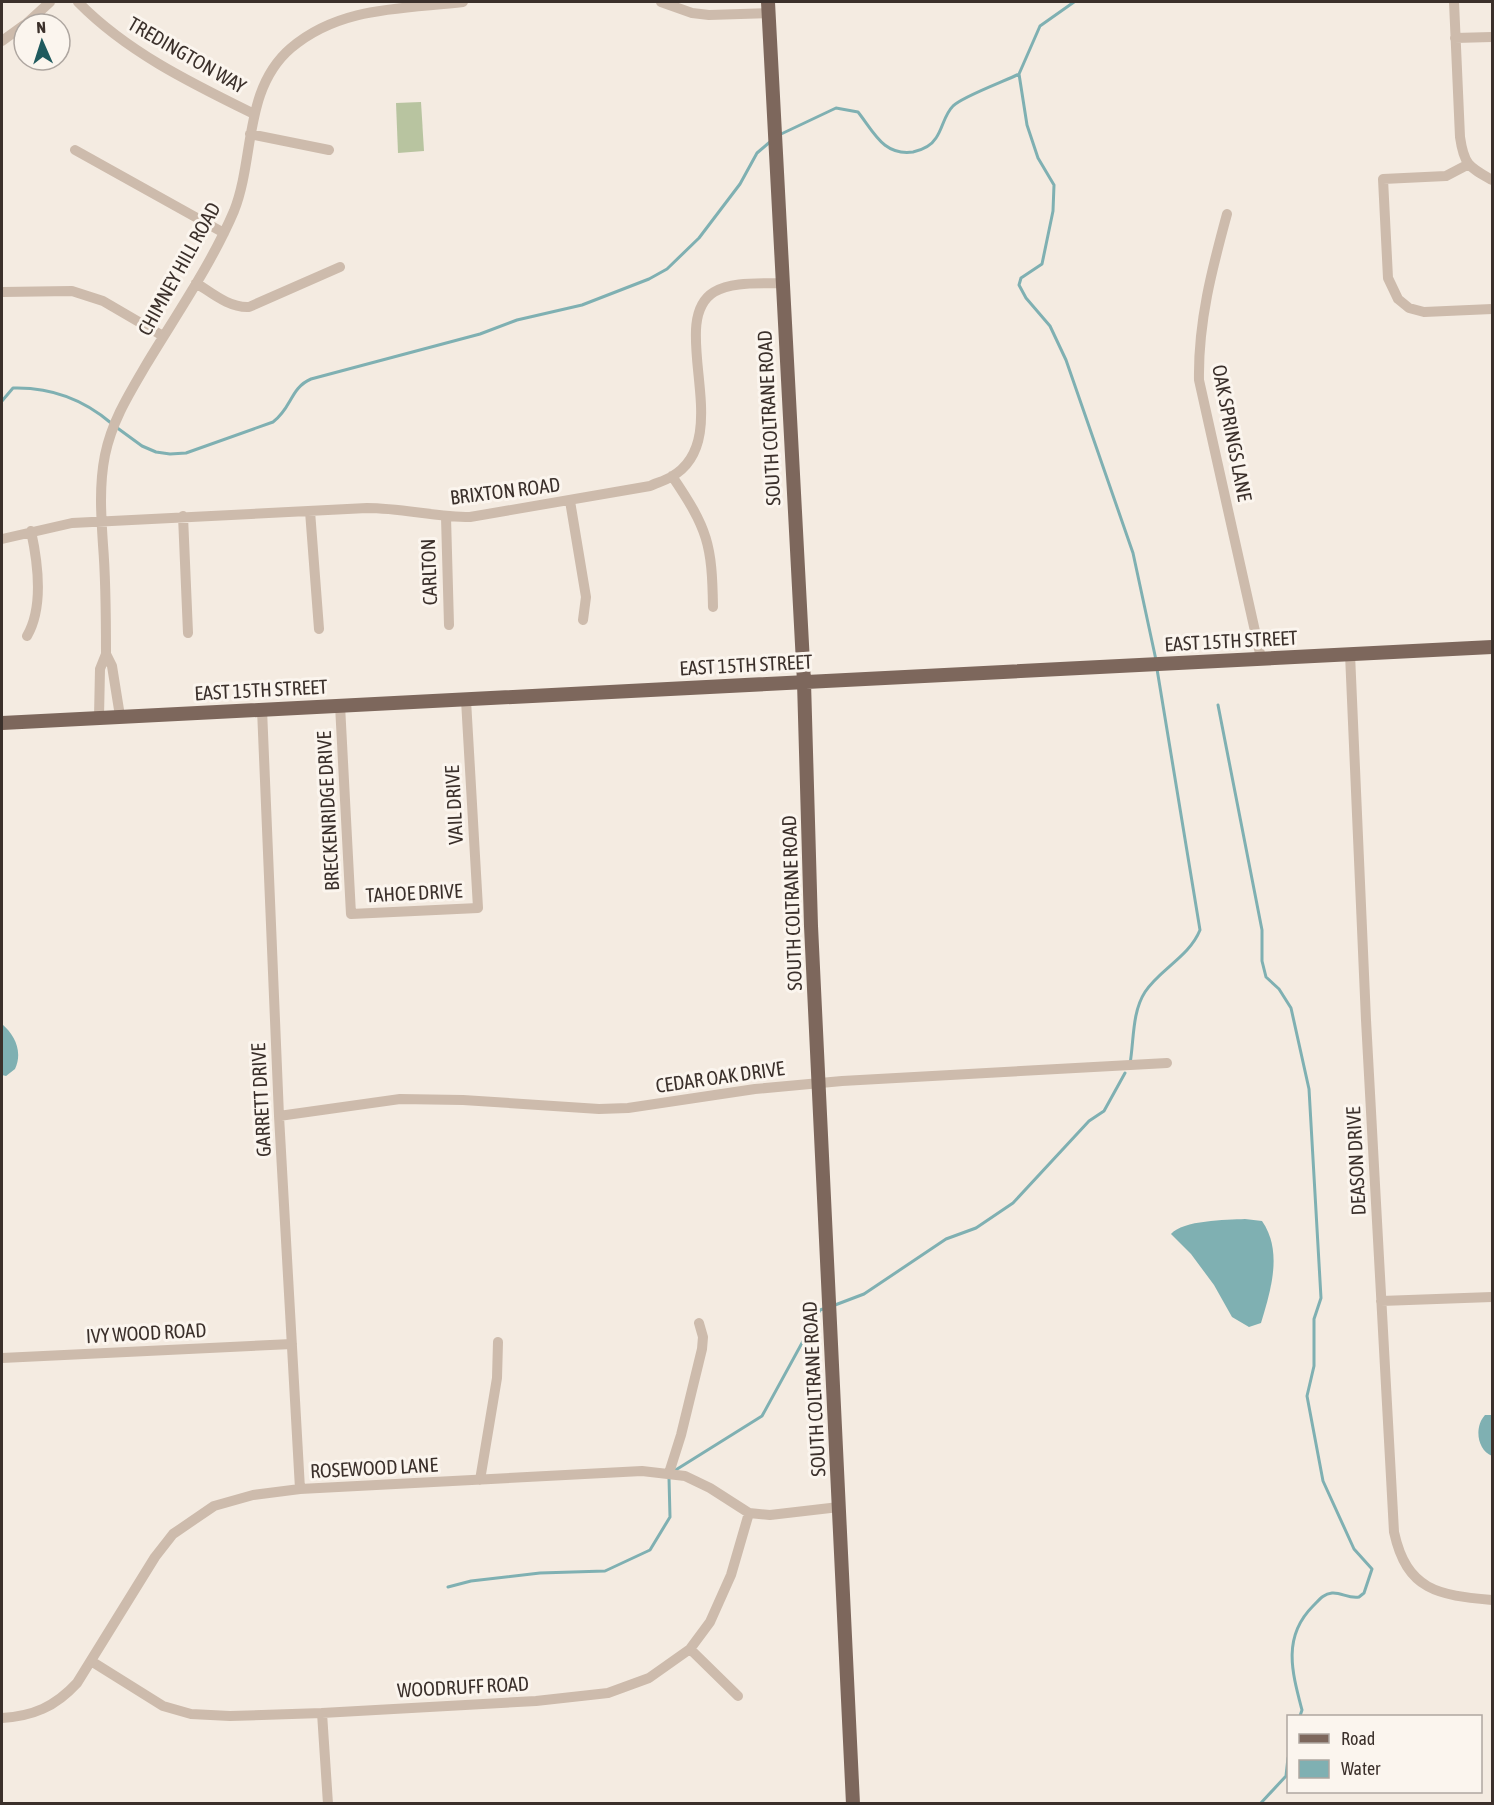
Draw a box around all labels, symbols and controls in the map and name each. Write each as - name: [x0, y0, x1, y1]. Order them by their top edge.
- north arrow: [12, 12, 72, 72]
- street label: TREDINGTON WAY: [124, 12, 250, 98]
- text: N: [36, 18, 46, 36]
- street label: CHIMNEY HILL ROAD: [133, 198, 225, 339]
- street label: SOUTH COLTRANE ROAD: [752, 330, 785, 506]
- street label: OAK SPRINGS LANE: [1208, 363, 1257, 504]
- street label: BRIXTON ROAD: [449, 472, 561, 509]
- street label: CARLTON: [416, 538, 441, 606]
- street label: EAST 15TH STREET: [1164, 626, 1298, 655]
- street label: EAST 15TH STREET: [679, 650, 813, 679]
- street label: EAST 15TH STREET: [194, 675, 328, 704]
- street label: BRECKENRIDGE DRIVE: [312, 730, 343, 891]
- street label: VAIL DRIVE: [440, 764, 467, 845]
- street label: SOUTH COLTRANE ROAD: [777, 815, 806, 991]
- street label: TAHOE DRIVE: [365, 878, 463, 907]
- street label: GARRETT DRIVE: [246, 1042, 275, 1157]
- street label: CEDAR OAK DRIVE: [654, 1056, 786, 1097]
- street label: DEASON DRIVE: [1341, 1106, 1370, 1216]
- street label: SOUTH COLTRANE ROAD: [797, 1301, 830, 1477]
- street label: IVY WOOD ROAD: [85, 1318, 207, 1347]
- street label: ROSEWOOD LANE: [310, 1453, 439, 1482]
- street label: WOODRUFF ROAD: [396, 1672, 529, 1701]
- legend: [1287, 1715, 1482, 1793]
- text: Road: [1341, 1728, 1375, 1749]
- text: Water: [1341, 1758, 1381, 1779]

